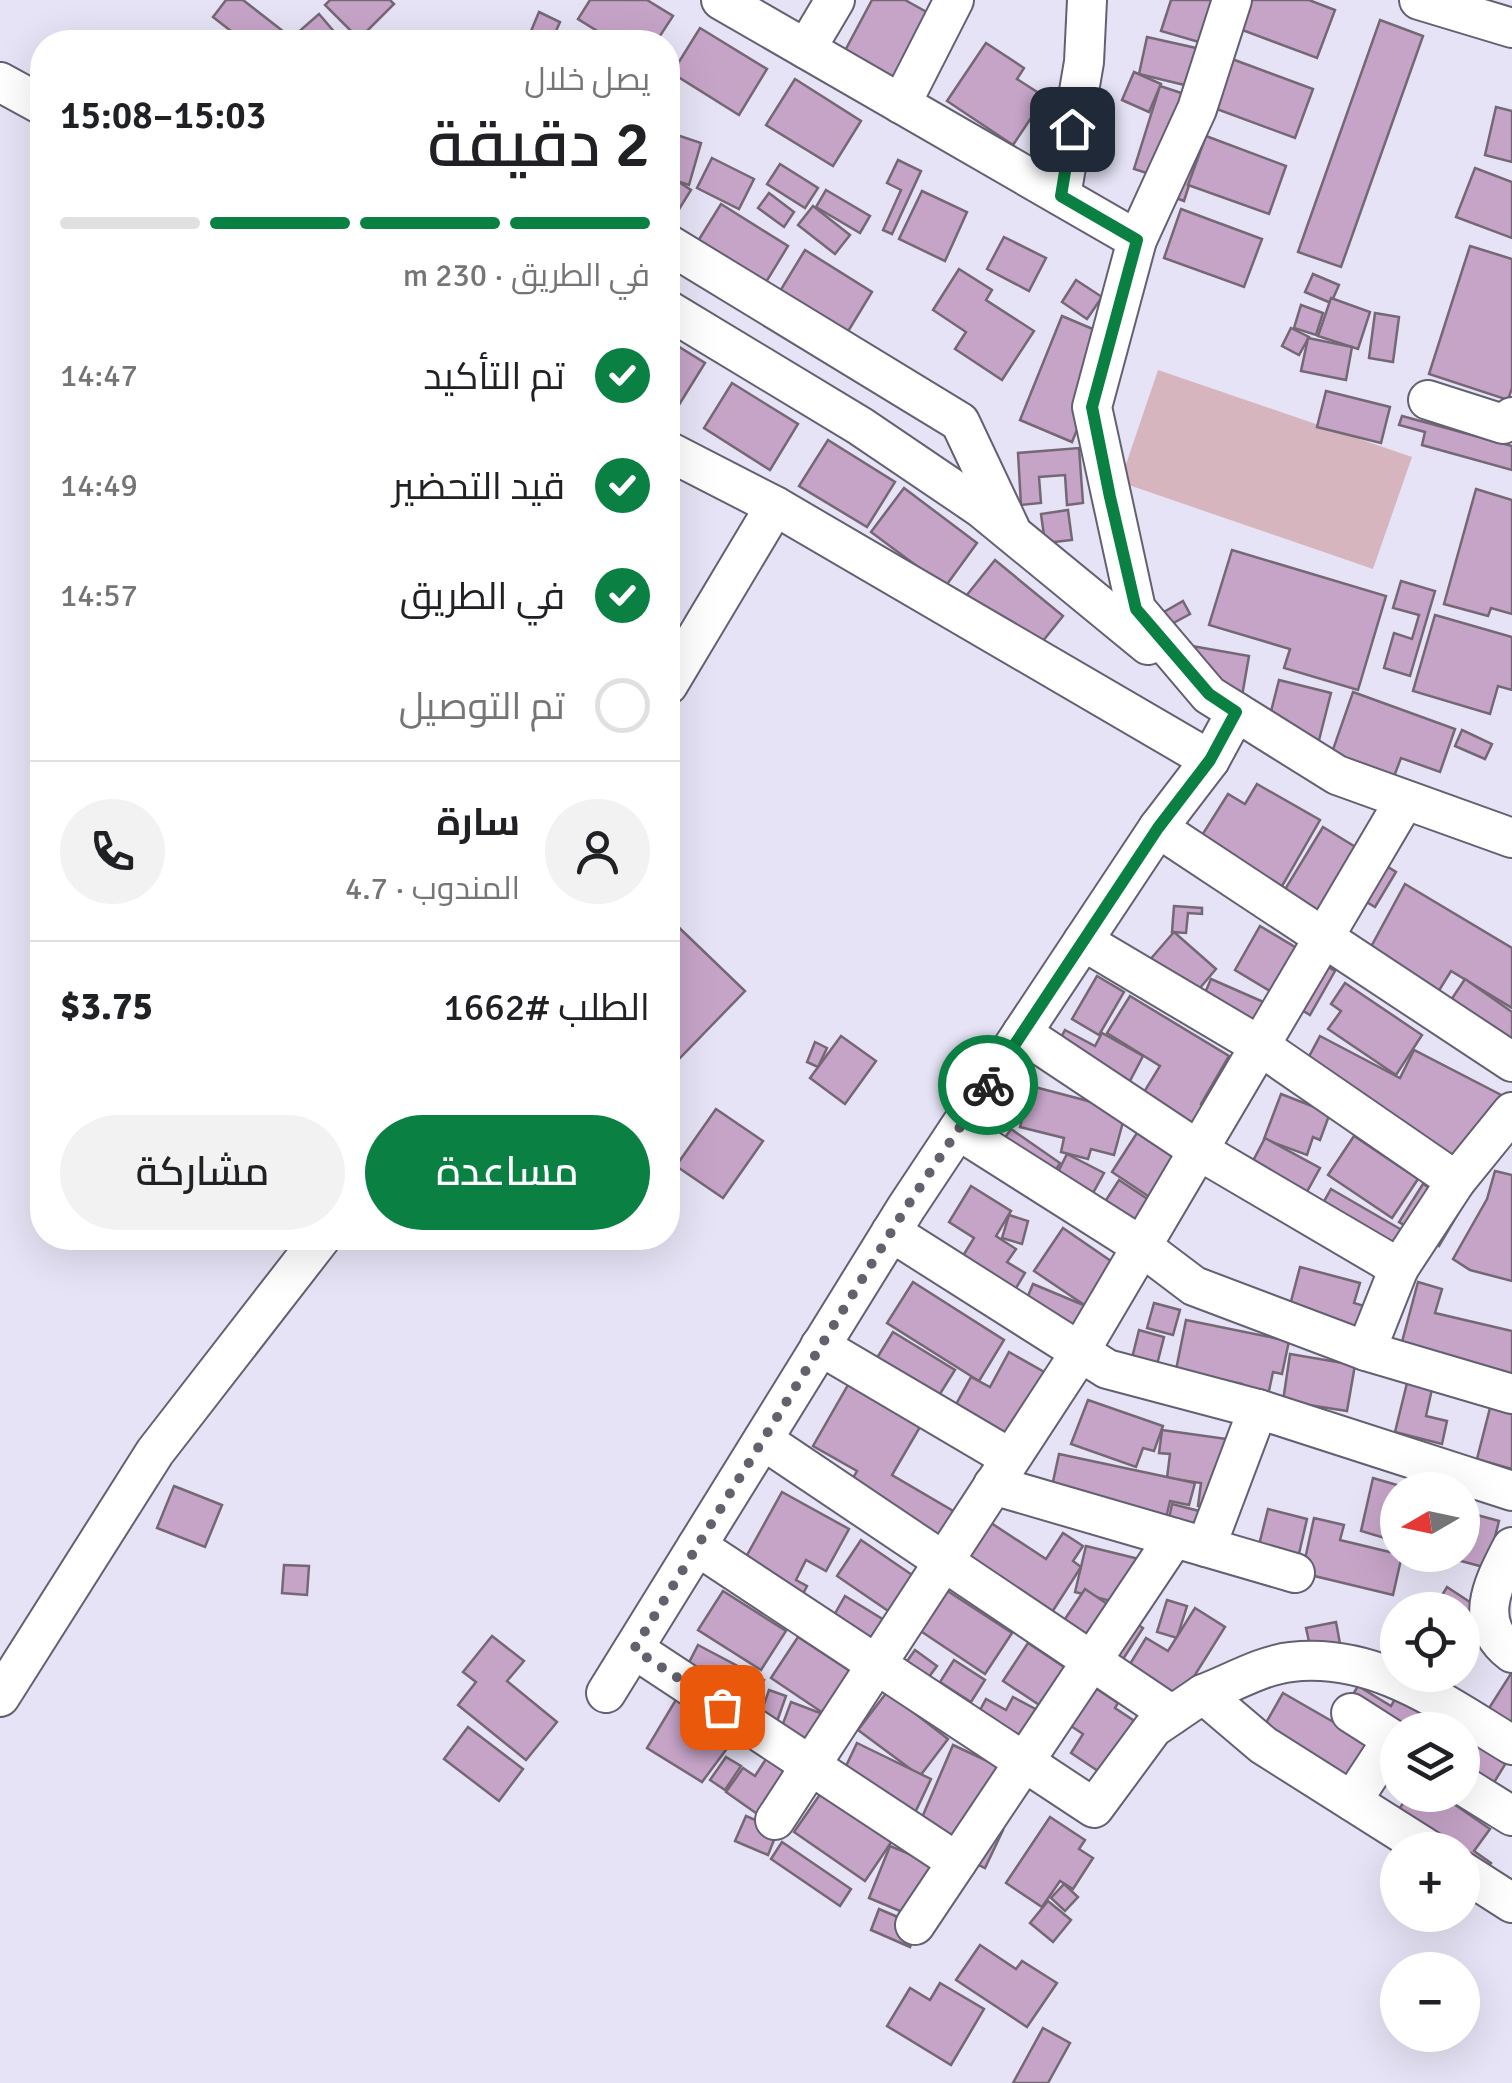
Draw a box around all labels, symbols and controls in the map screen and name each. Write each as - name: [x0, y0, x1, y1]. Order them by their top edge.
- text: يصل خلال: [524, 60, 650, 99]
- pin: [1030, 87, 1115, 172]
- text: 15:03–15:08: [60, 92, 266, 139]
- icon: home: [1045, 102, 1100, 157]
- text: 2 دقيقة: [427, 105, 650, 185]
- text: في الطريق · 230 m: [403, 256, 650, 295]
- icon: check: [595, 348, 650, 403]
- text: تم التأكيد: [423, 353, 565, 400]
- text: 14:47: [60, 356, 138, 395]
- icon: check: [595, 458, 650, 513]
- text: قيد التحضير: [392, 463, 565, 510]
- text: 14:49: [60, 466, 138, 505]
- icon: check: [595, 568, 650, 623]
- text: في الطريق: [400, 573, 565, 620]
- text: 14:57: [60, 576, 138, 615]
- text: تم التوصيل: [399, 683, 565, 730]
- button: phone: [60, 799, 165, 904]
- text: سارة: [437, 799, 520, 846]
- button: person: [545, 799, 650, 904]
- text: المندوب · 4.7: [345, 869, 520, 908]
- text: $3.75: [60, 983, 153, 1030]
- text: الطلب #1662: [443, 984, 650, 1031]
- courier: [938, 1035, 1038, 1135]
- icon: bike: [961, 1058, 1016, 1113]
- button: مشاركة: [60, 1115, 345, 1230]
- button: مساعدة: [365, 1115, 650, 1230]
- north arrow: [1380, 1472, 1480, 1572]
- map controls: [1380, 1472, 1480, 2052]
- button: locate: [1380, 1592, 1480, 1692]
- pin: [680, 1665, 765, 1750]
- icon: bag: [695, 1680, 750, 1735]
- button: layers: [1380, 1712, 1480, 1812]
- button: +: [1380, 1832, 1480, 1932]
- button: −: [1380, 1952, 1480, 2052]

